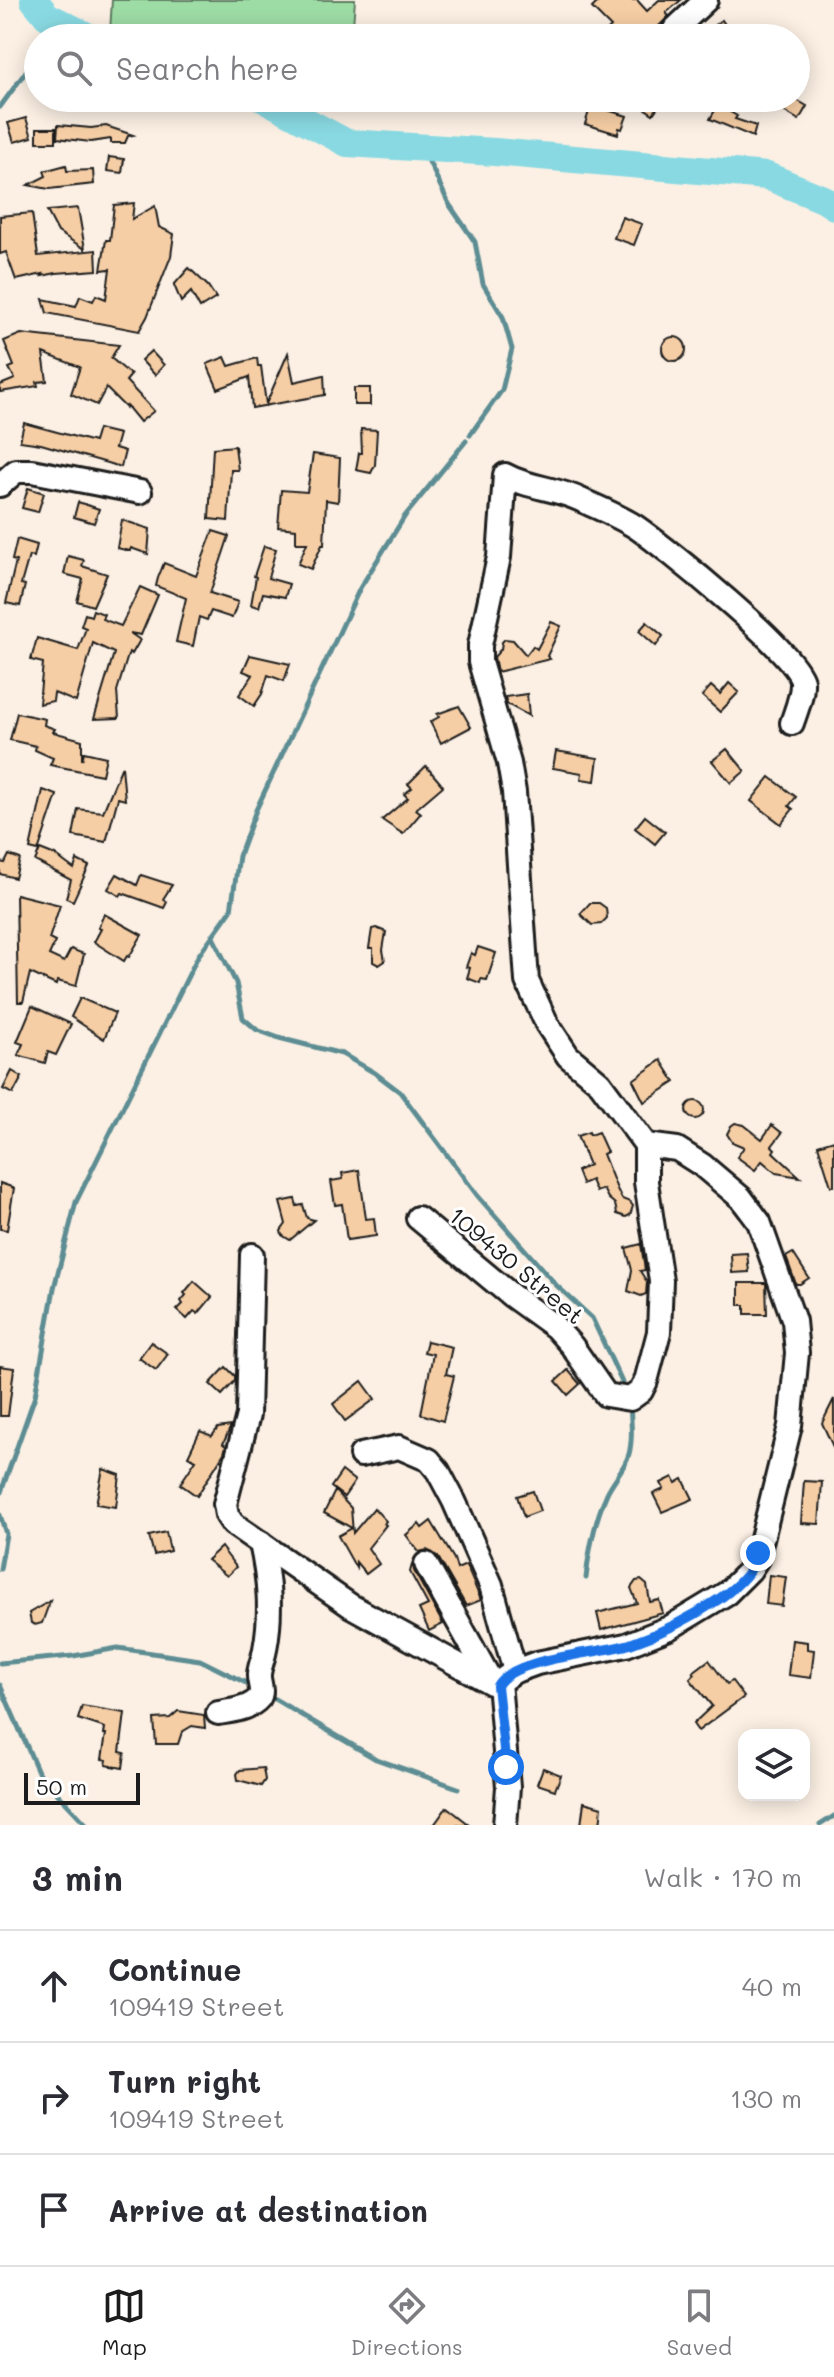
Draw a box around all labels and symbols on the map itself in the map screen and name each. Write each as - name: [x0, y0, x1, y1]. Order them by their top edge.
- street label: 109430 Street: [443, 1199, 591, 1330]
- route end: [740, 1535, 776, 1571]
- route start: [488, 1749, 524, 1785]
- scale bar: [24, 1769, 140, 1805]

